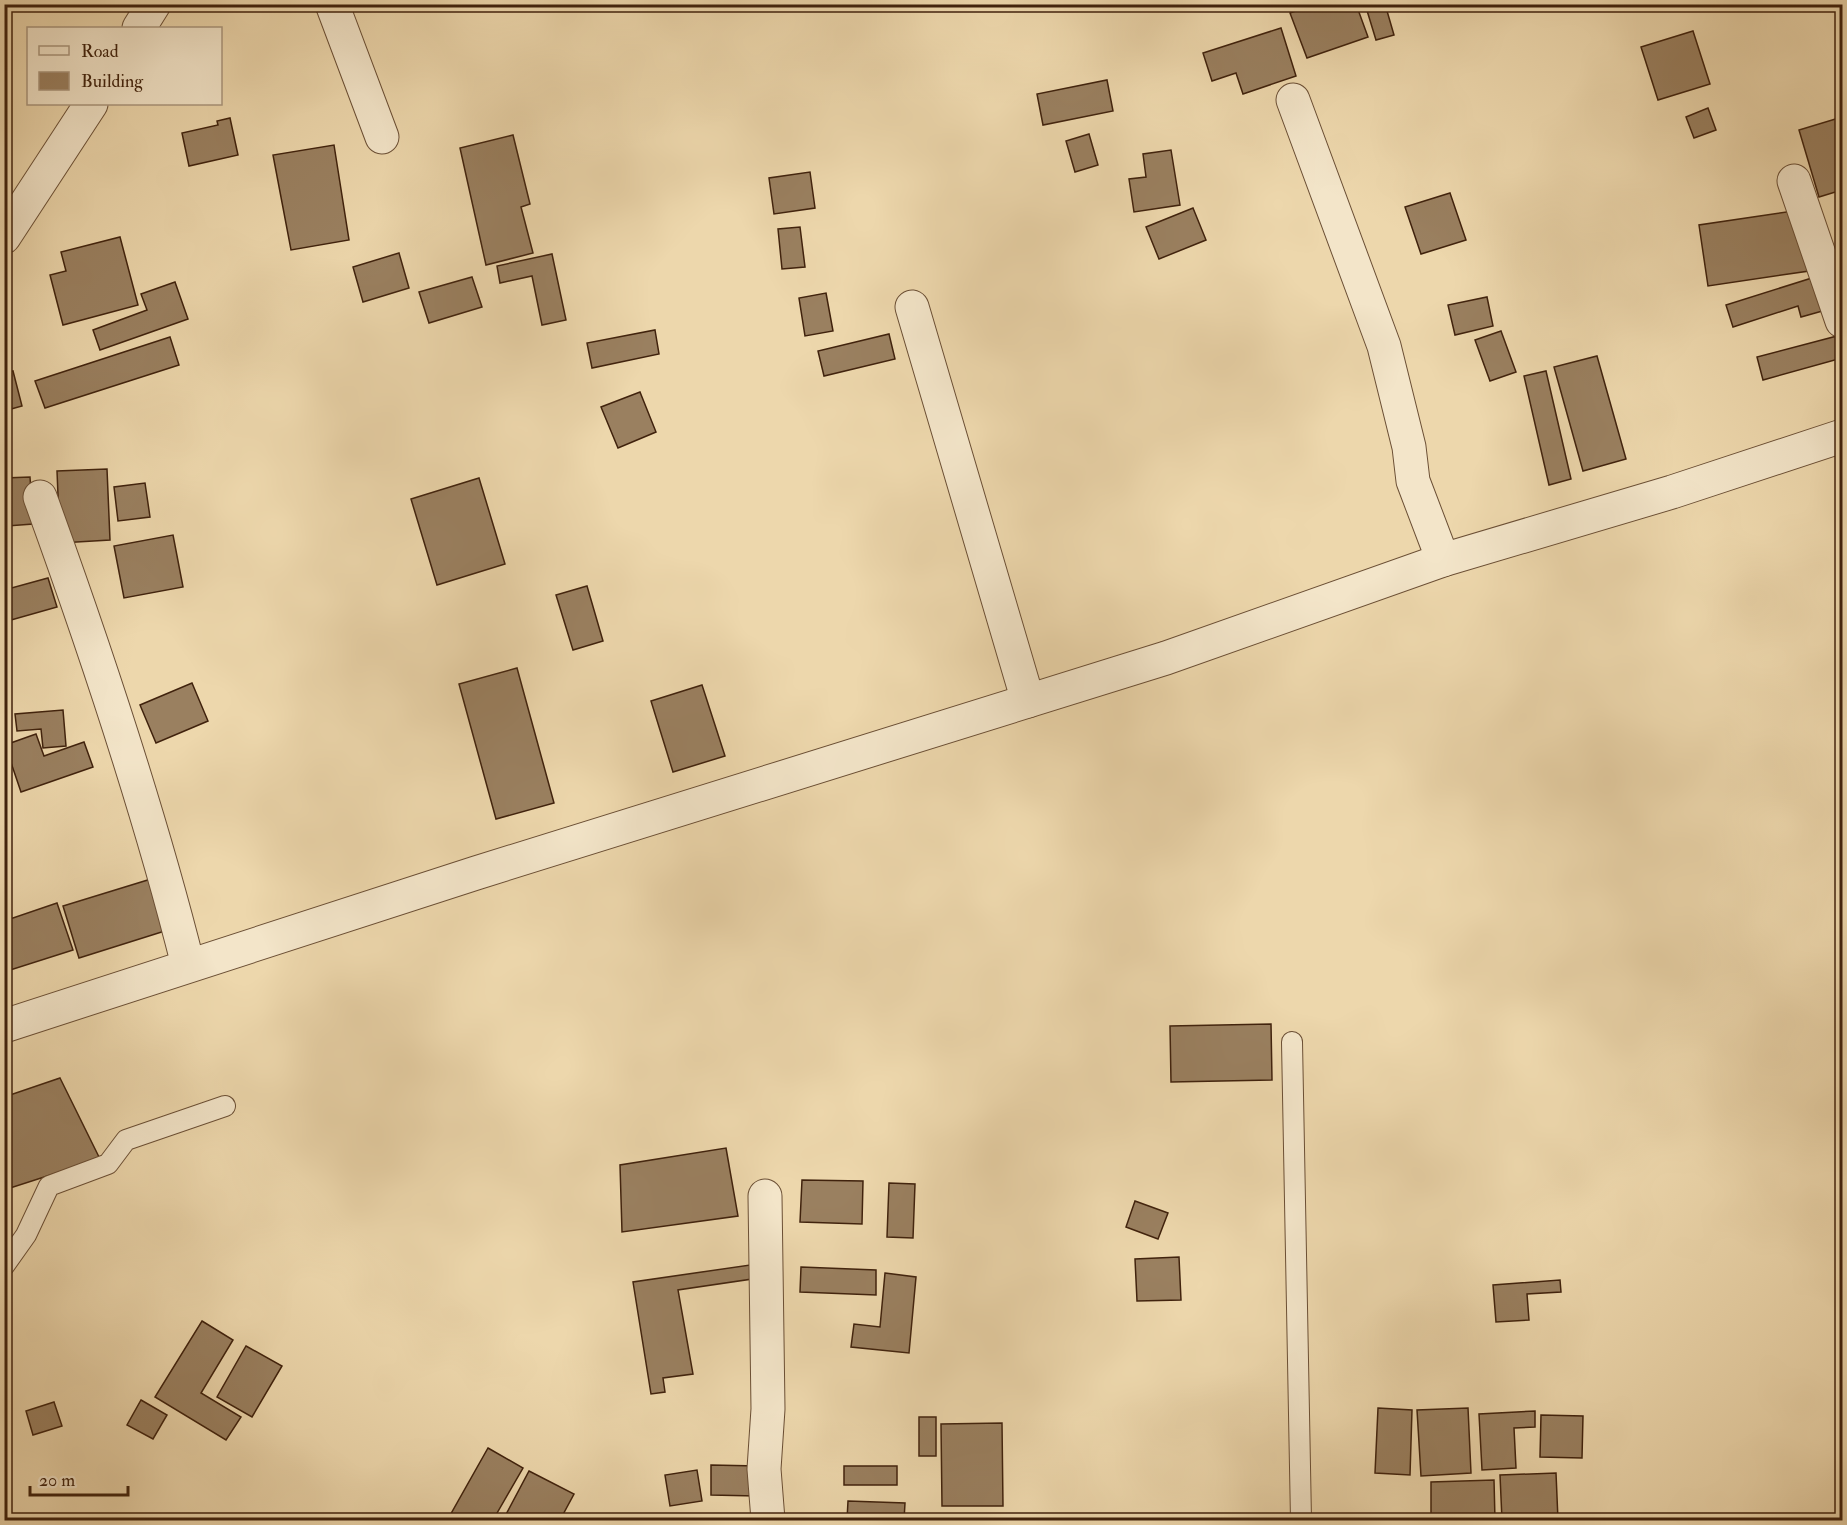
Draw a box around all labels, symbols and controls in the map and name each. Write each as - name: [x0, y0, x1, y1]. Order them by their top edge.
- legend: [27, 27, 222, 105]
- text: Road: [81, 40, 119, 63]
- text: Building: [81, 70, 144, 93]
- scale bar: [30, 1459, 128, 1497]
- text: 20 m: [39, 1469, 75, 1492]

